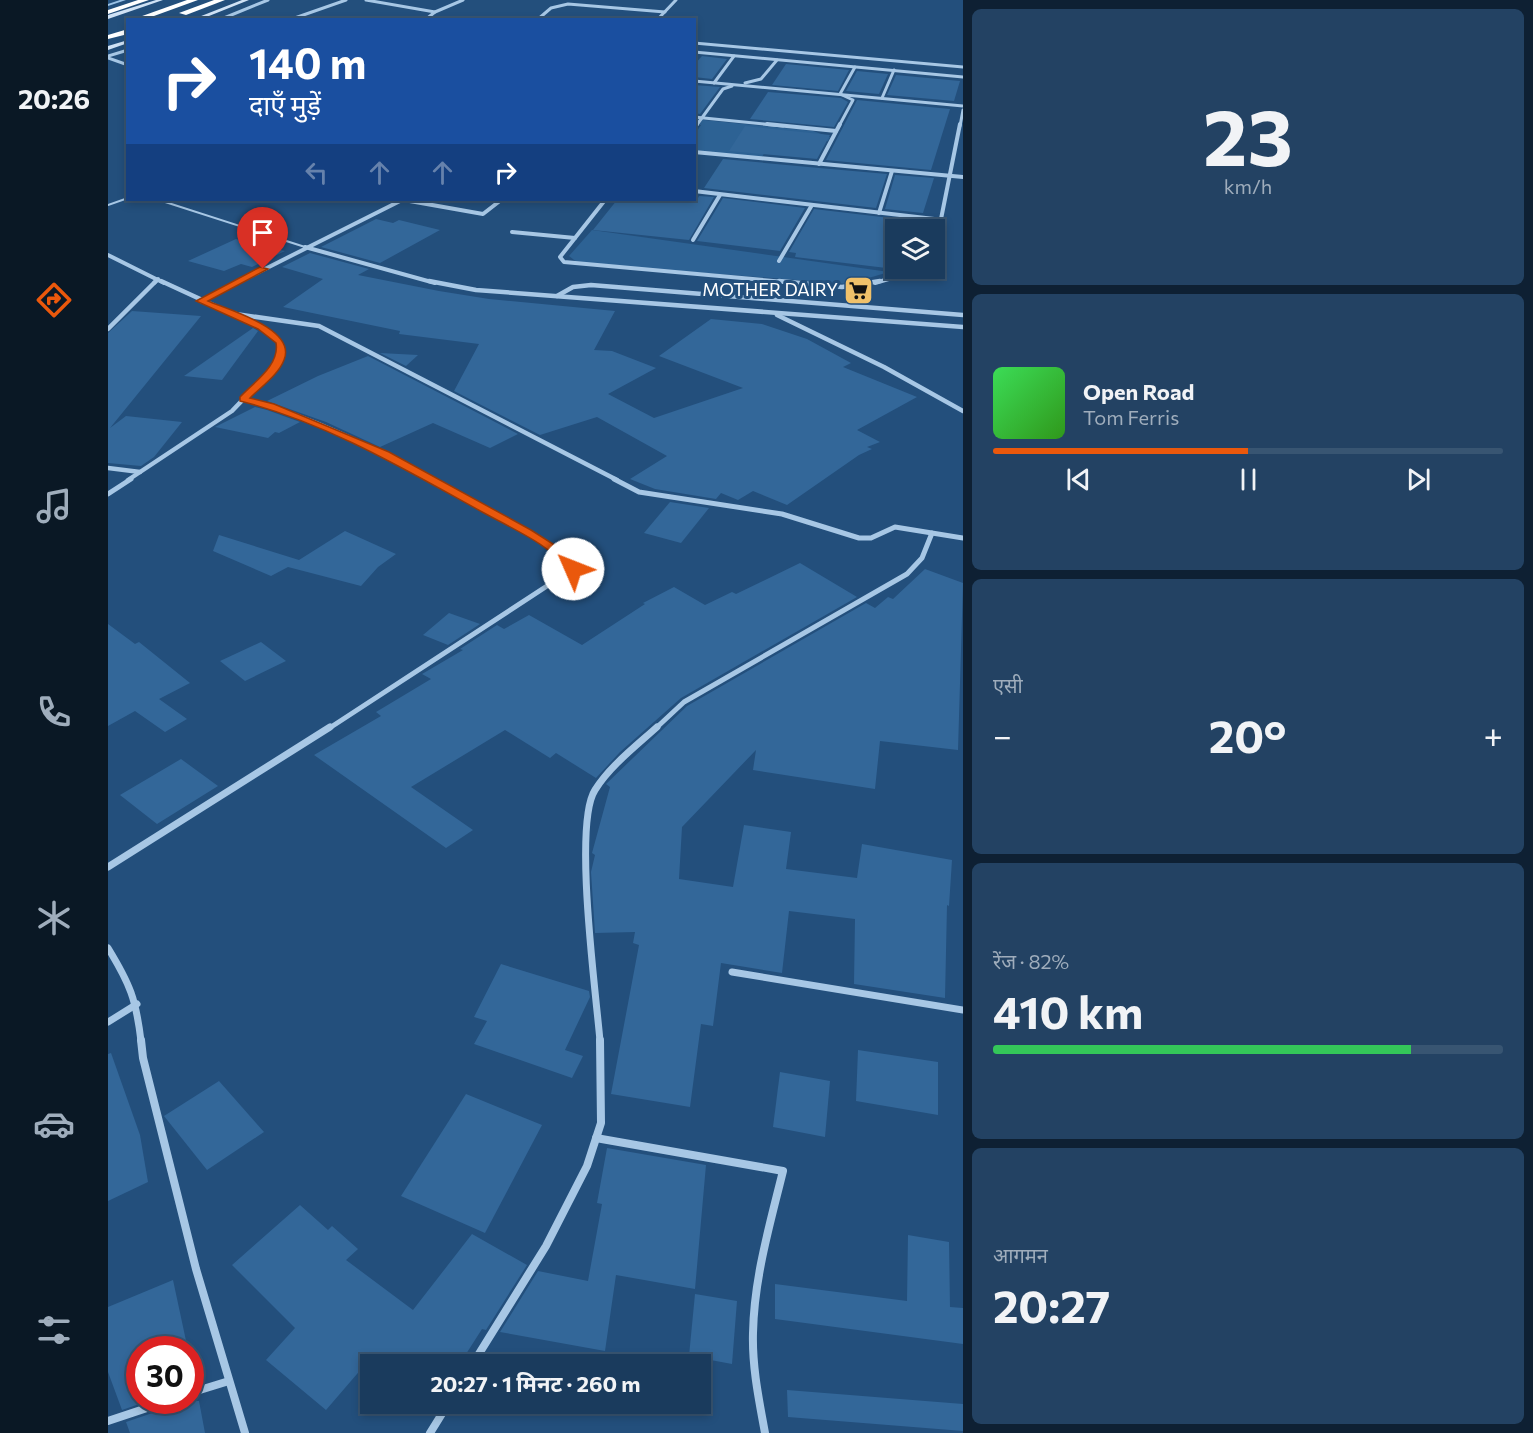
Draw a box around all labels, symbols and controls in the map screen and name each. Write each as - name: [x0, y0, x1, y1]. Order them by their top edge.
- text: 140 m: [249, 36, 366, 88]
- icon: right: [150, 42, 228, 120]
- text: 20:26: [18, 82, 90, 115]
- text: 23: [1203, 87, 1293, 182]
- text: दाएँ मुड़ें: [249, 88, 321, 121]
- icon: left: [300, 156, 333, 189]
- icon: ahead: [363, 156, 396, 189]
- icon: ahead: [426, 156, 459, 189]
- icon: right: [489, 156, 522, 189]
- text: km/h: [1224, 174, 1272, 198]
- pin: [237, 207, 288, 269]
- icon: arrive: [246, 216, 279, 249]
- map controls: [885, 219, 945, 279]
- button: layers: [885, 219, 945, 279]
- supermarket icon: MOTHER DAIRY: [843, 274, 875, 306]
- place label: MOTHER DAIRY: [702, 278, 838, 300]
- icon: directions: [33, 279, 75, 321]
- text: Open Road: [1083, 378, 1194, 405]
- text: Tom Ferris: [1083, 405, 1179, 429]
- icon: previous: [1062, 463, 1095, 496]
- icon: pause: [1232, 463, 1265, 496]
- icon: next: [1402, 463, 1435, 496]
- icon: music: [33, 485, 75, 527]
- position arrow: [541, 537, 605, 601]
- text: एसी: [993, 673, 1023, 697]
- icon: phone: [33, 691, 75, 733]
- text: 20°: [1209, 707, 1287, 762]
- text: −: [993, 714, 1012, 755]
- text: +: [1484, 714, 1503, 755]
- icon: climate: [33, 897, 75, 939]
- text: रेंज · 82%: [993, 949, 1069, 973]
- text: 410 km: [993, 983, 1143, 1038]
- icon: car: [33, 1103, 75, 1145]
- text: आगमन: [993, 1243, 1048, 1267]
- text: 20:27: [993, 1277, 1110, 1332]
- icon: filters: [33, 1309, 75, 1351]
- speed limit sign: 30: [126, 1336, 204, 1414]
- text: 20:27 · 1 मिनट · 260 m: [430, 1370, 641, 1397]

